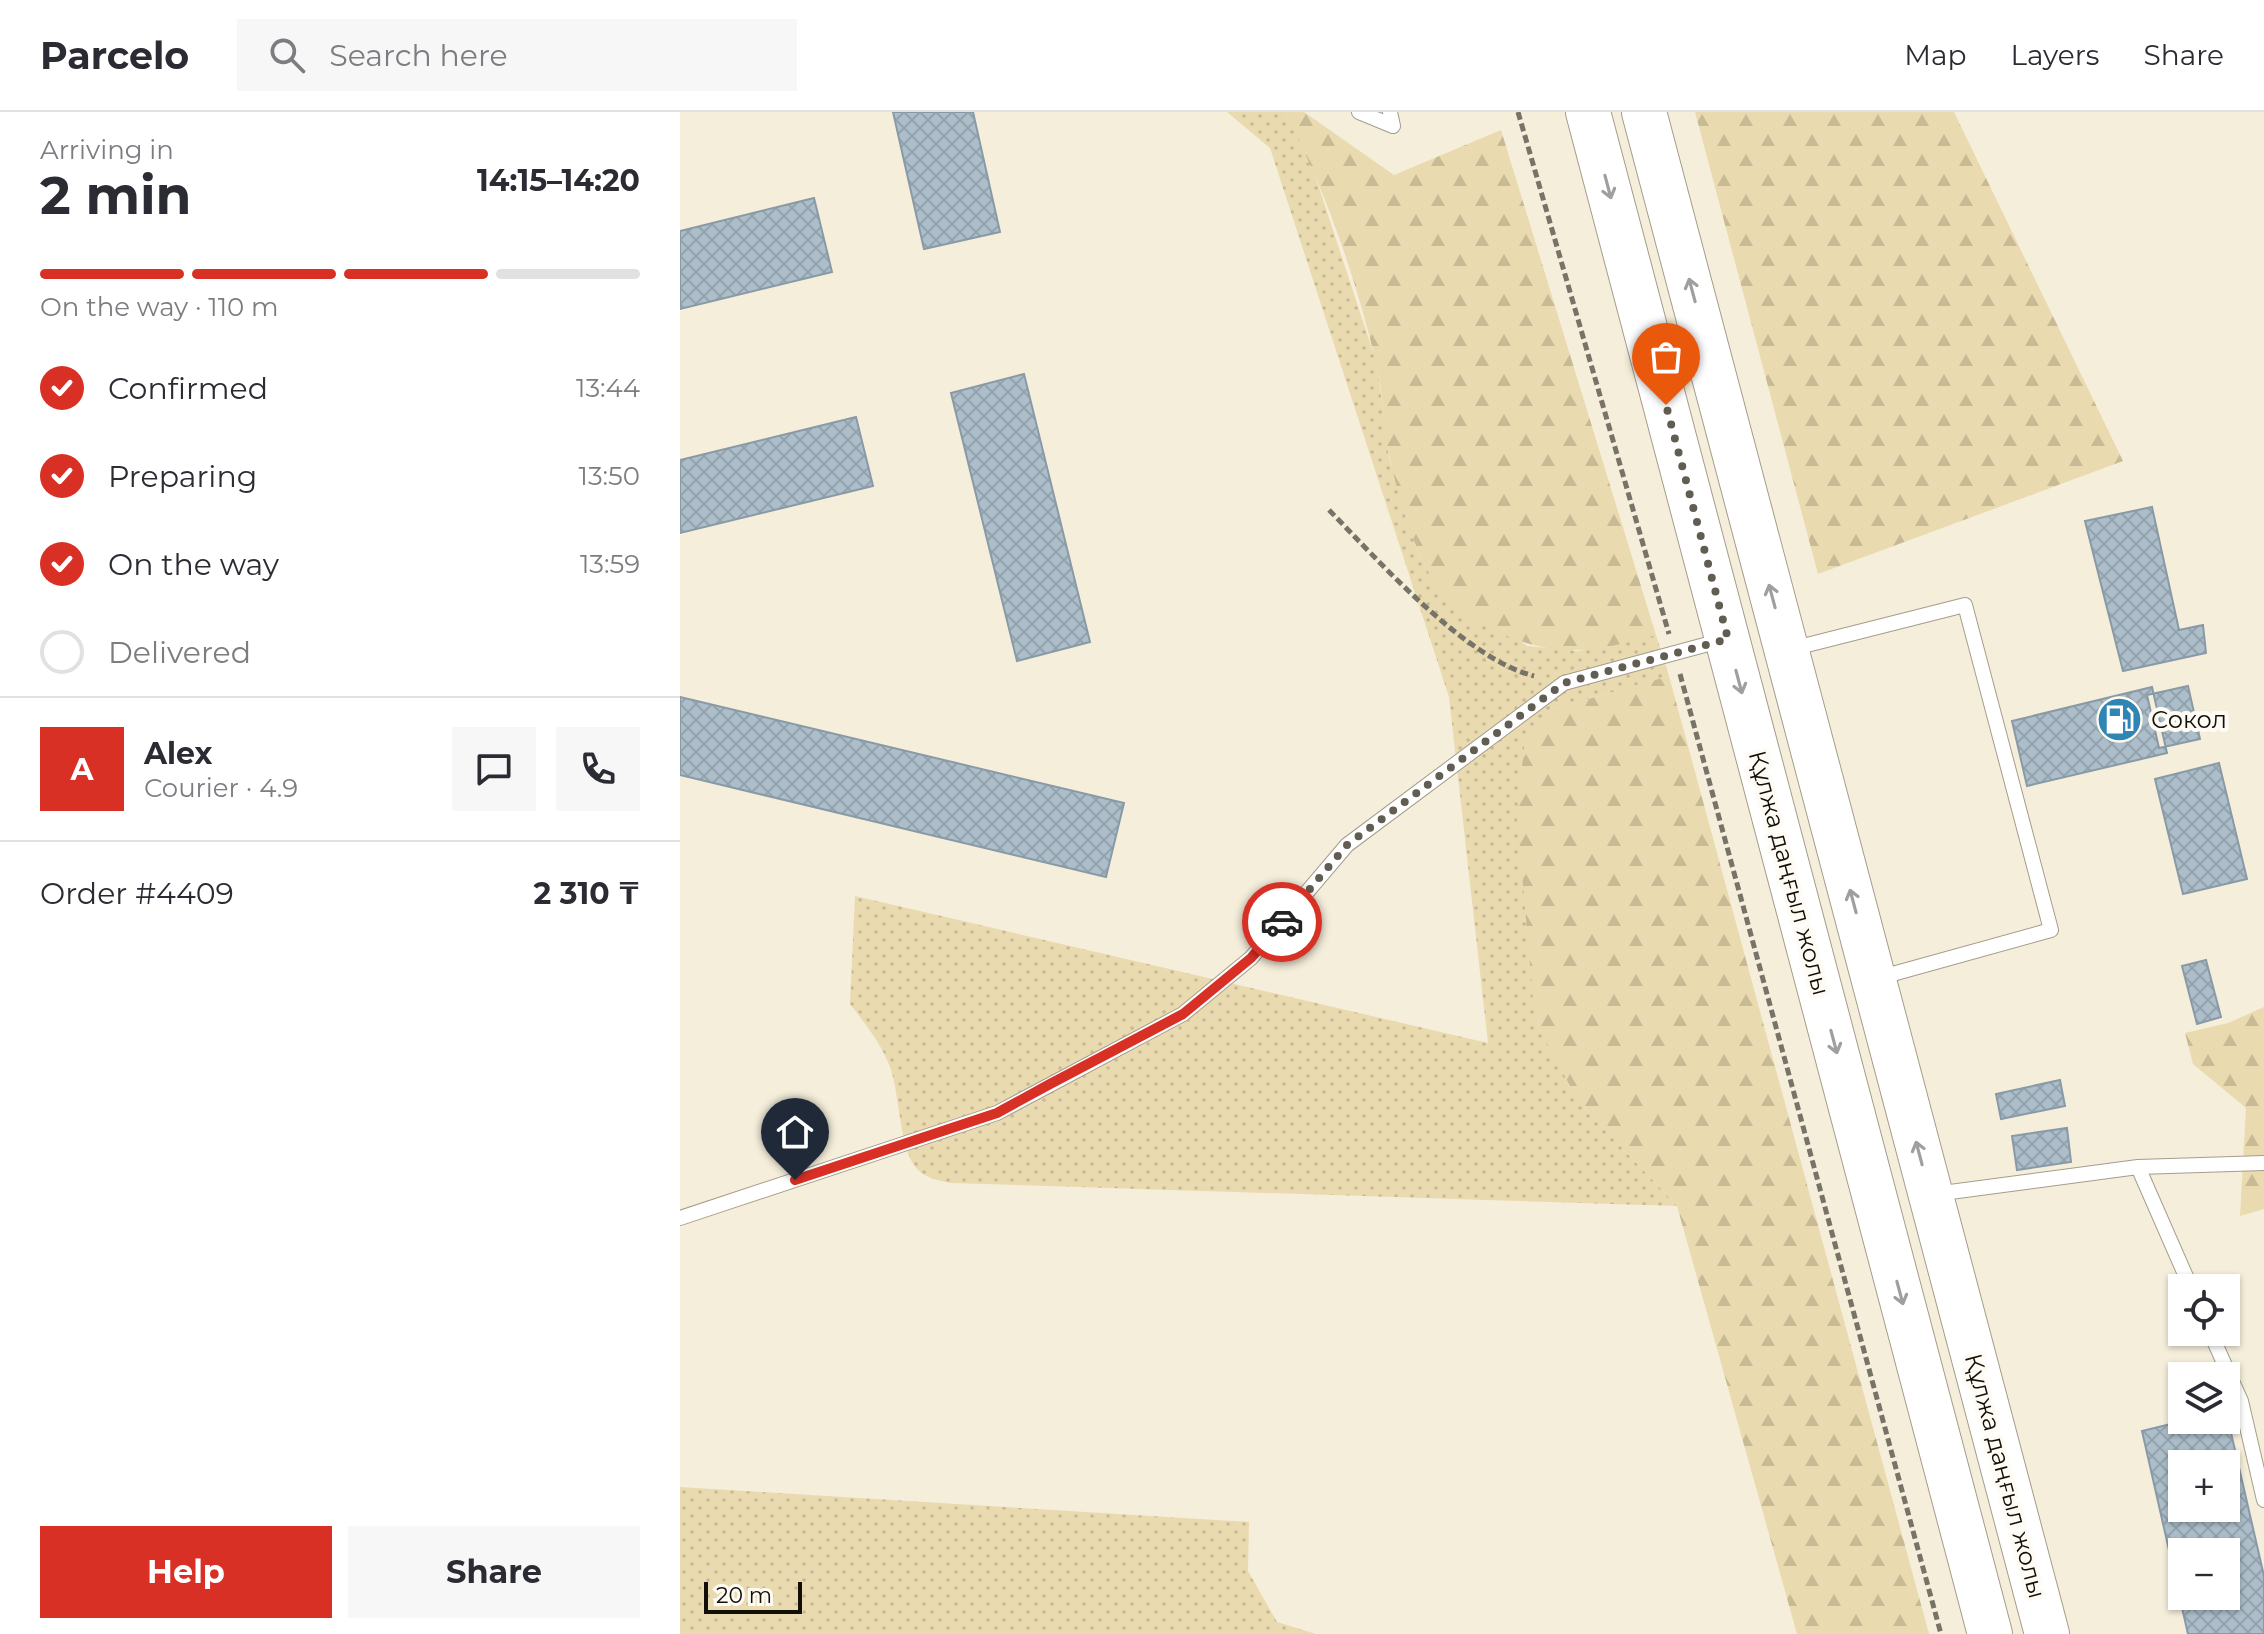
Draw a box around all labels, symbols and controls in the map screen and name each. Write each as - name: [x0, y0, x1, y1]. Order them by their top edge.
- search box: [237, 19, 797, 91]
- text: Parcelo: [40, 32, 189, 79]
- icon: search: [265, 33, 309, 77]
- text: Search here: [329, 37, 508, 74]
- text: Map: [1904, 38, 1967, 72]
- text: Layers: [2011, 38, 2100, 72]
- text: Share: [2144, 38, 2224, 72]
- text: Arriving in: [40, 134, 174, 166]
- text: 14:15–14:20: [477, 162, 640, 199]
- text: 2 min: [40, 164, 192, 227]
- one-way arrow: [1601, 174, 1616, 200]
- one-way arrow: [1683, 278, 1698, 304]
- text: On the way · 110 m: [40, 291, 279, 323]
- pin: [1632, 323, 1700, 405]
- icon: bag: [1644, 335, 1688, 379]
- icon: check: [40, 366, 84, 410]
- text: Confirmed: [108, 370, 268, 407]
- text: 13:44: [576, 372, 640, 404]
- icon: check: [40, 454, 84, 498]
- text: Preparing: [108, 458, 257, 495]
- text: 13:50: [579, 460, 640, 492]
- icon: check: [40, 542, 84, 586]
- text: On the way: [108, 546, 279, 583]
- text: 13:59: [580, 548, 640, 580]
- one-way arrow: [1764, 583, 1779, 609]
- text: Delivered: [108, 634, 251, 671]
- one-way arrow: [1732, 669, 1747, 695]
- fuel station icon: Сокол: [2096, 696, 2144, 744]
- place label: Сокол: [2151, 705, 2227, 734]
- button: chat: [452, 727, 536, 811]
- button: phone: [556, 727, 640, 811]
- text: Alex: [144, 735, 212, 772]
- street label: Құлжа даңғыл жолы: [1743, 747, 1836, 999]
- text: A: [71, 751, 93, 788]
- text: Courier · 4.9: [144, 772, 298, 804]
- text: Order #4409: [40, 875, 234, 912]
- text: 2 310 ₸: [534, 875, 640, 912]
- courier: [1242, 882, 1322, 962]
- one-way arrow: [1845, 889, 1860, 915]
- icon: car: [1260, 900, 1304, 944]
- one-way arrow: [1827, 1029, 1842, 1054]
- pin: [761, 1098, 829, 1180]
- icon: home: [773, 1110, 817, 1154]
- one-way arrow: [1911, 1140, 1926, 1166]
- map controls: [2168, 1274, 2240, 1610]
- button: locate: [2168, 1274, 2240, 1346]
- one-way arrow: [1894, 1280, 1909, 1306]
- street label: Құлжа даңғыл жолы: [1959, 1350, 2052, 1602]
- button: layers: [2168, 1362, 2240, 1434]
- button: +: [2168, 1450, 2240, 1522]
- button: Help: [40, 1526, 332, 1618]
- button: Share: [348, 1526, 640, 1618]
- button: −: [2168, 1538, 2240, 1610]
- scale bar: [704, 1578, 802, 1614]
- text: 20 m: [716, 1582, 772, 1609]

